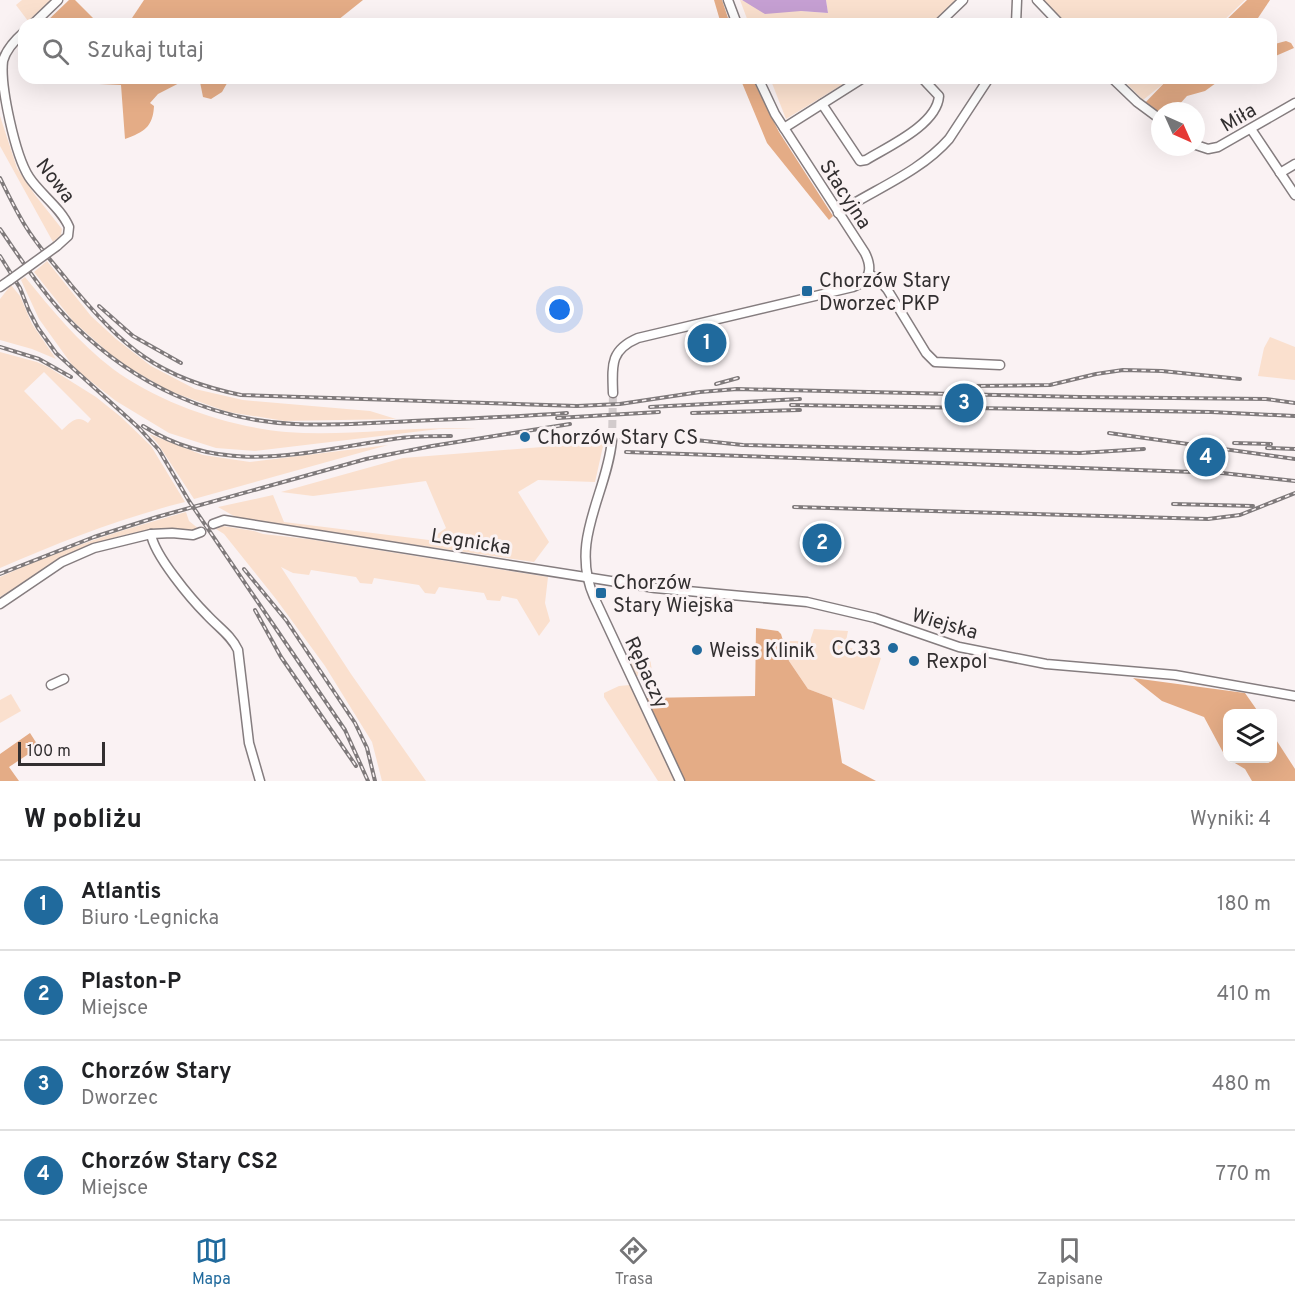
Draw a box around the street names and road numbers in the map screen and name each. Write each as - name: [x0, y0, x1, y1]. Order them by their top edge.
- street label: Miła: [1216, 98, 1262, 139]
- street label: Nowa: [29, 154, 80, 209]
- street label: Stacyjna: [812, 155, 876, 235]
- street label: Legnicka: [429, 524, 513, 562]
- street label: Wiejska: [908, 603, 981, 647]
- street label: Rębaczy: [617, 633, 673, 713]

